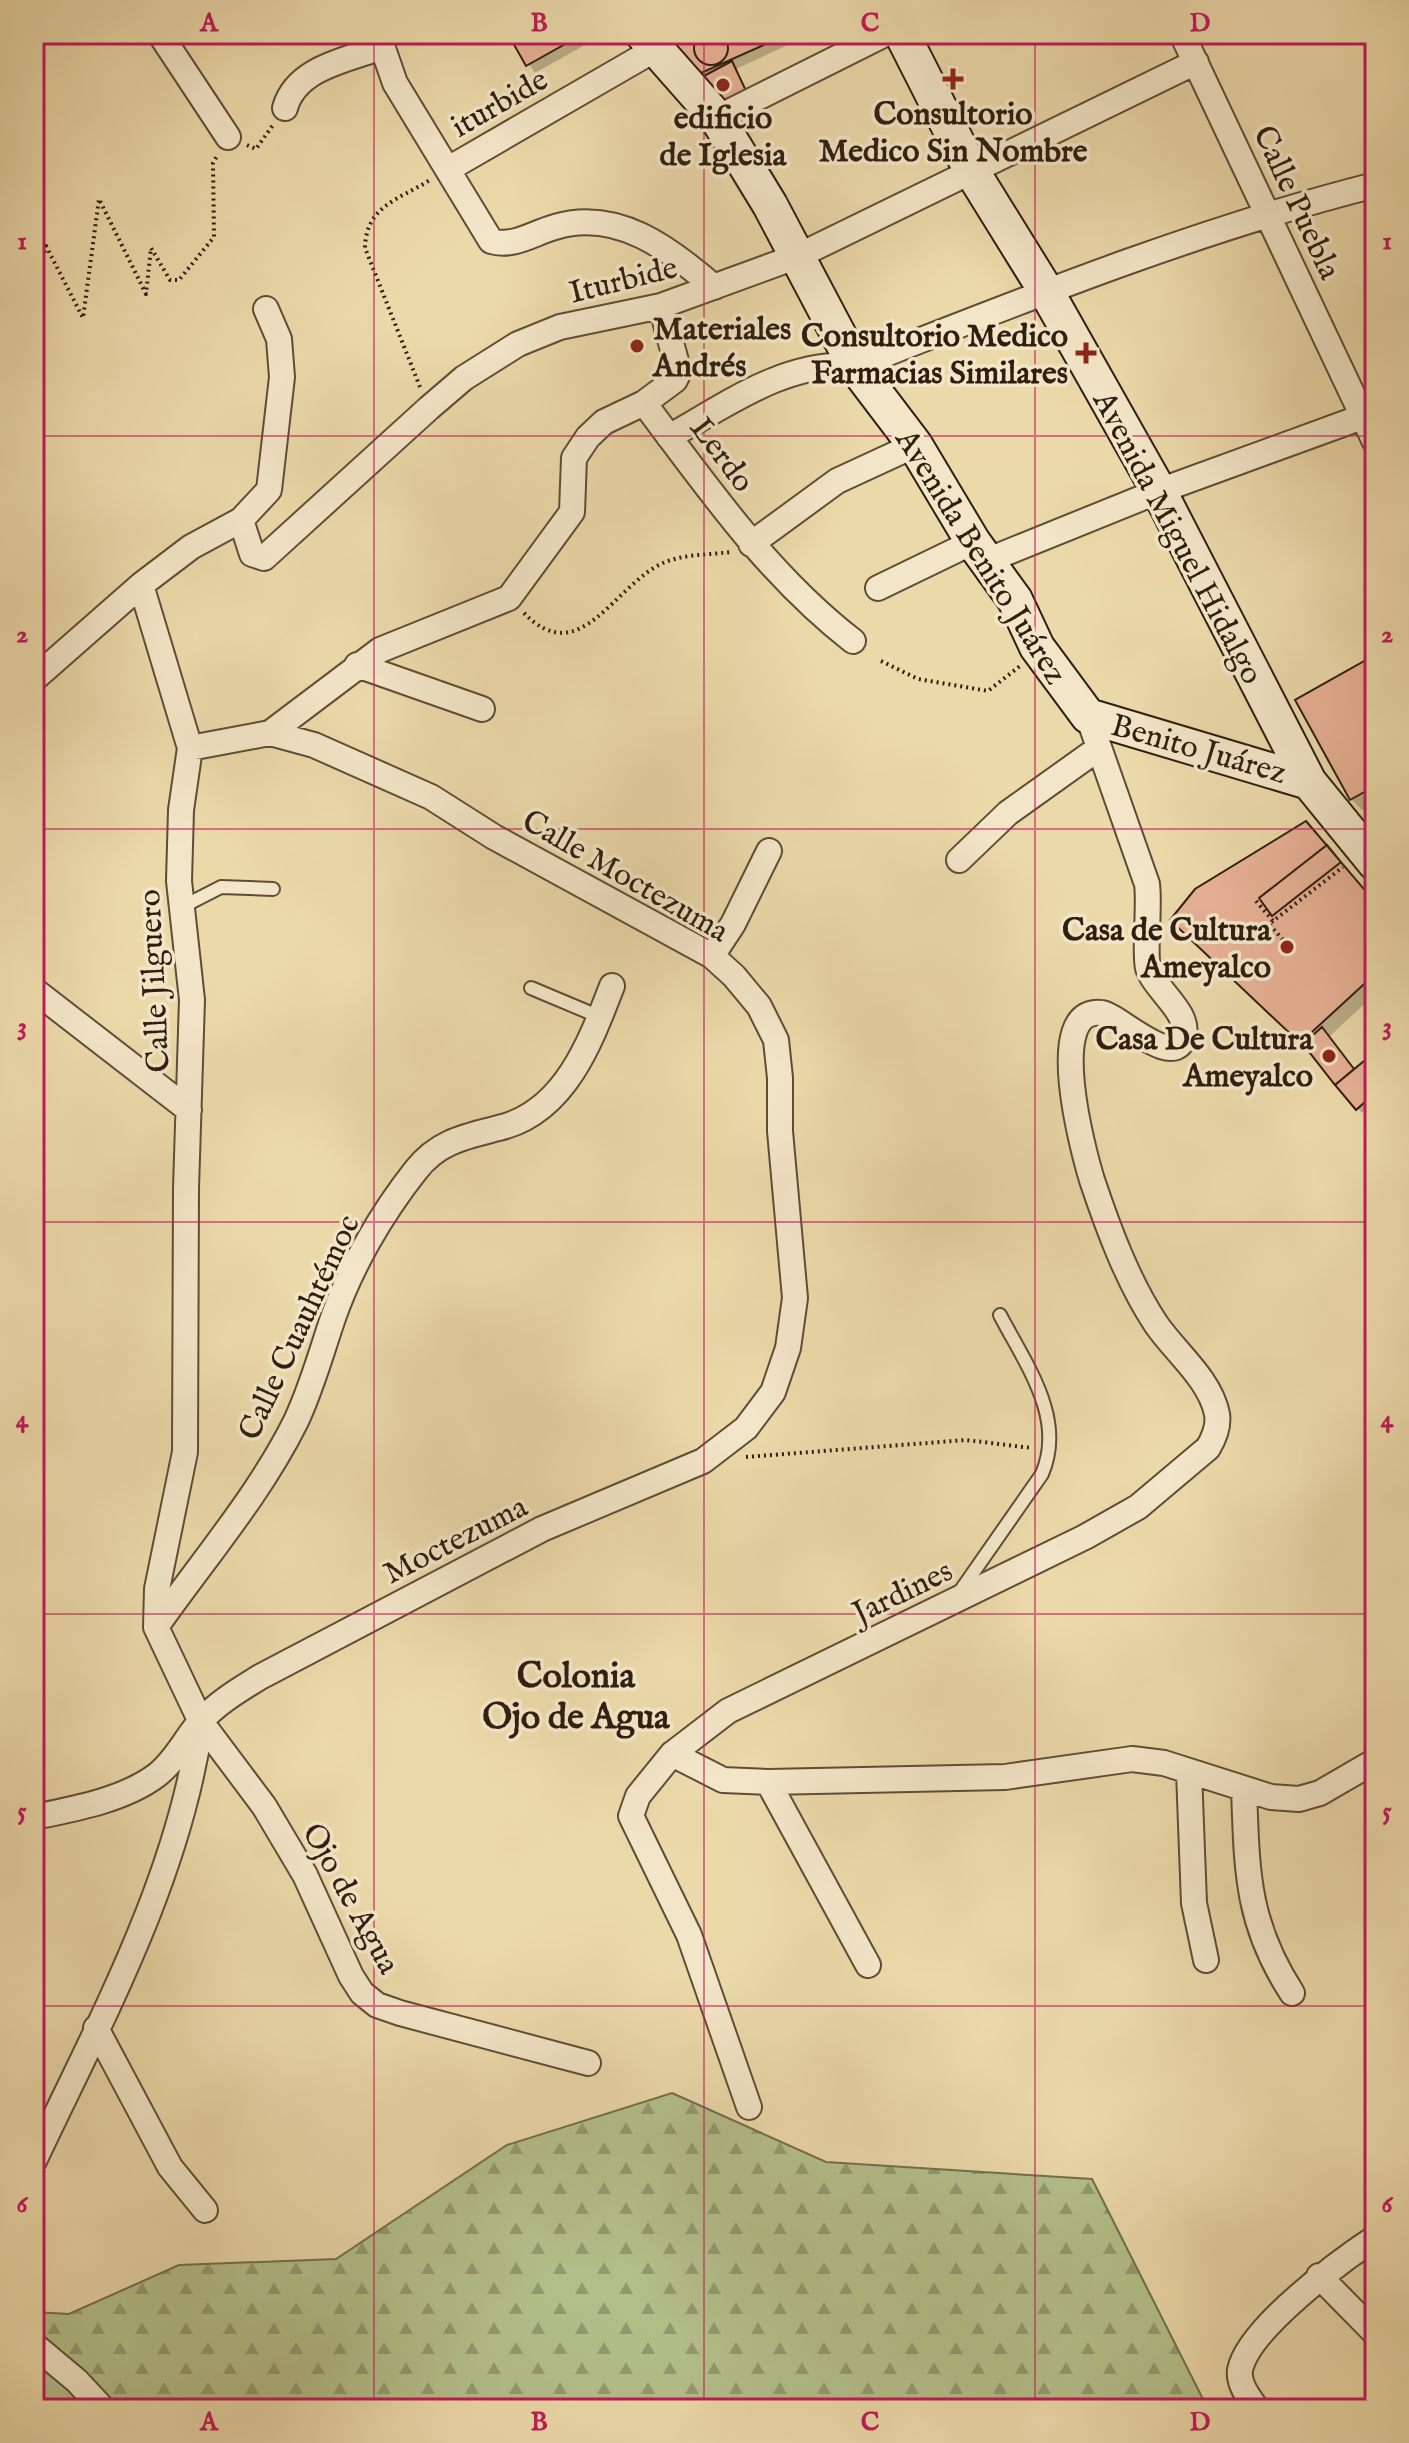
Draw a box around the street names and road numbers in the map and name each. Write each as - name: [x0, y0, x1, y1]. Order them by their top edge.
- street label: iturbide: [445, 60, 556, 148]
- street label: Calle Puebla: [1242, 120, 1349, 287]
- street label: Iturbide: [565, 248, 682, 315]
- street label: Avenida Miguel Hidalgo: [1082, 384, 1271, 692]
- street label: Lerdo: [679, 410, 763, 501]
- street label: Avenida Benito Juárez: [884, 421, 1075, 693]
- street label: Benito Juárez: [1106, 706, 1291, 795]
- street label: Calle Moctezuma: [514, 801, 736, 953]
- street label: Calle Jilguero: [130, 888, 181, 1074]
- street label: Calle Cuauhtémoc: [230, 1209, 370, 1447]
- street label: Moctezuma: [377, 1487, 535, 1595]
- street label: Jardines: [844, 1551, 960, 1636]
- street label: Ojo de Agua: [292, 1816, 408, 1982]

